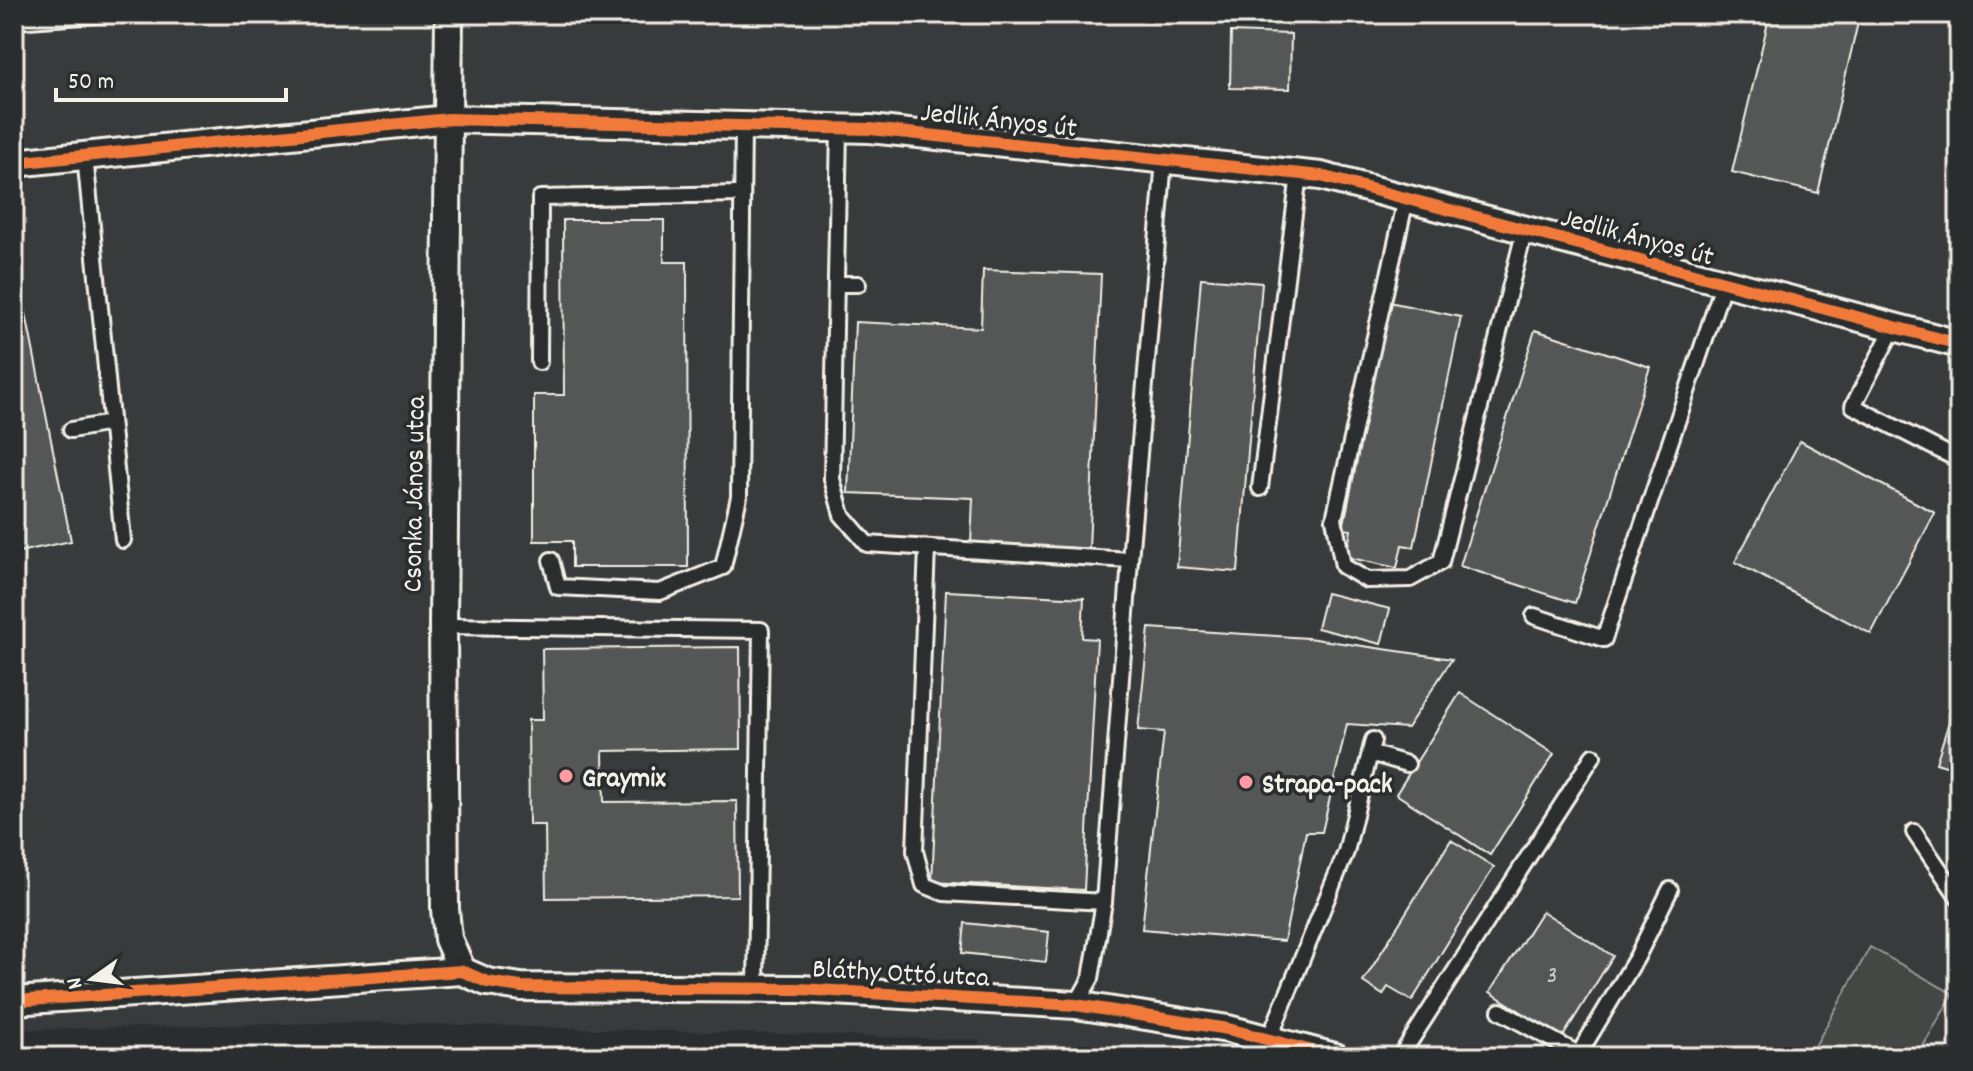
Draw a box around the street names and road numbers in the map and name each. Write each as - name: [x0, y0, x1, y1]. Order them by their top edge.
- street label: Jedlik Ányos út: [918, 95, 1079, 151]
- street label: Jedlik Ányos út: [1556, 200, 1718, 279]
- street label: Csonka János utca: [395, 395, 439, 593]
- street label: Bláthy Ottó utca: [811, 951, 991, 1001]

